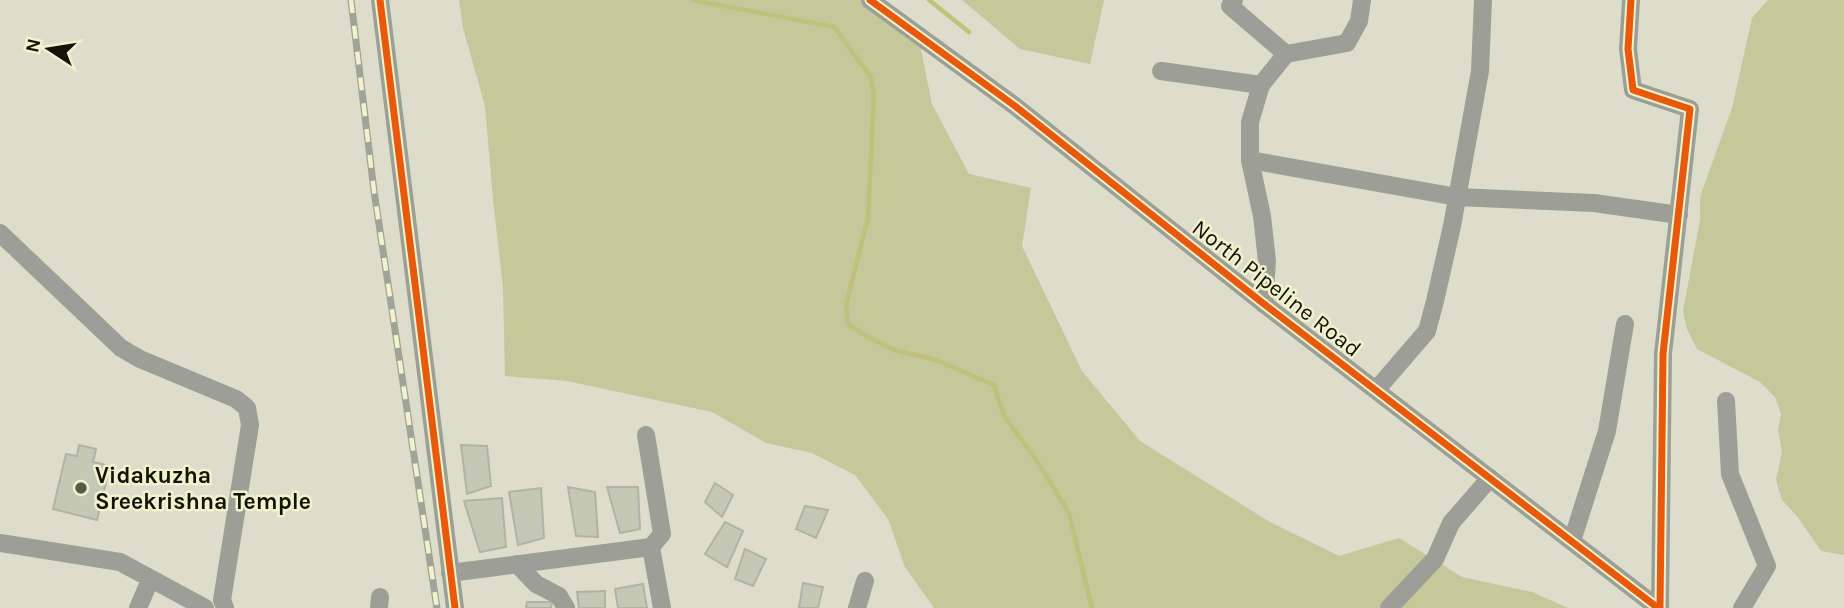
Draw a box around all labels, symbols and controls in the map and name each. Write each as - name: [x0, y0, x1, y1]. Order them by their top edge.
- north arrow: [14, 14, 84, 84]
- text: N: [21, 37, 46, 55]
- street label: North Pipeline Road: [1187, 214, 1367, 363]
- place label: Vidakuzha Sreekrishna Temple: [95, 462, 311, 515]
- marker: Vidakuzha Sreekrishna Temple: [73, 480, 89, 496]

